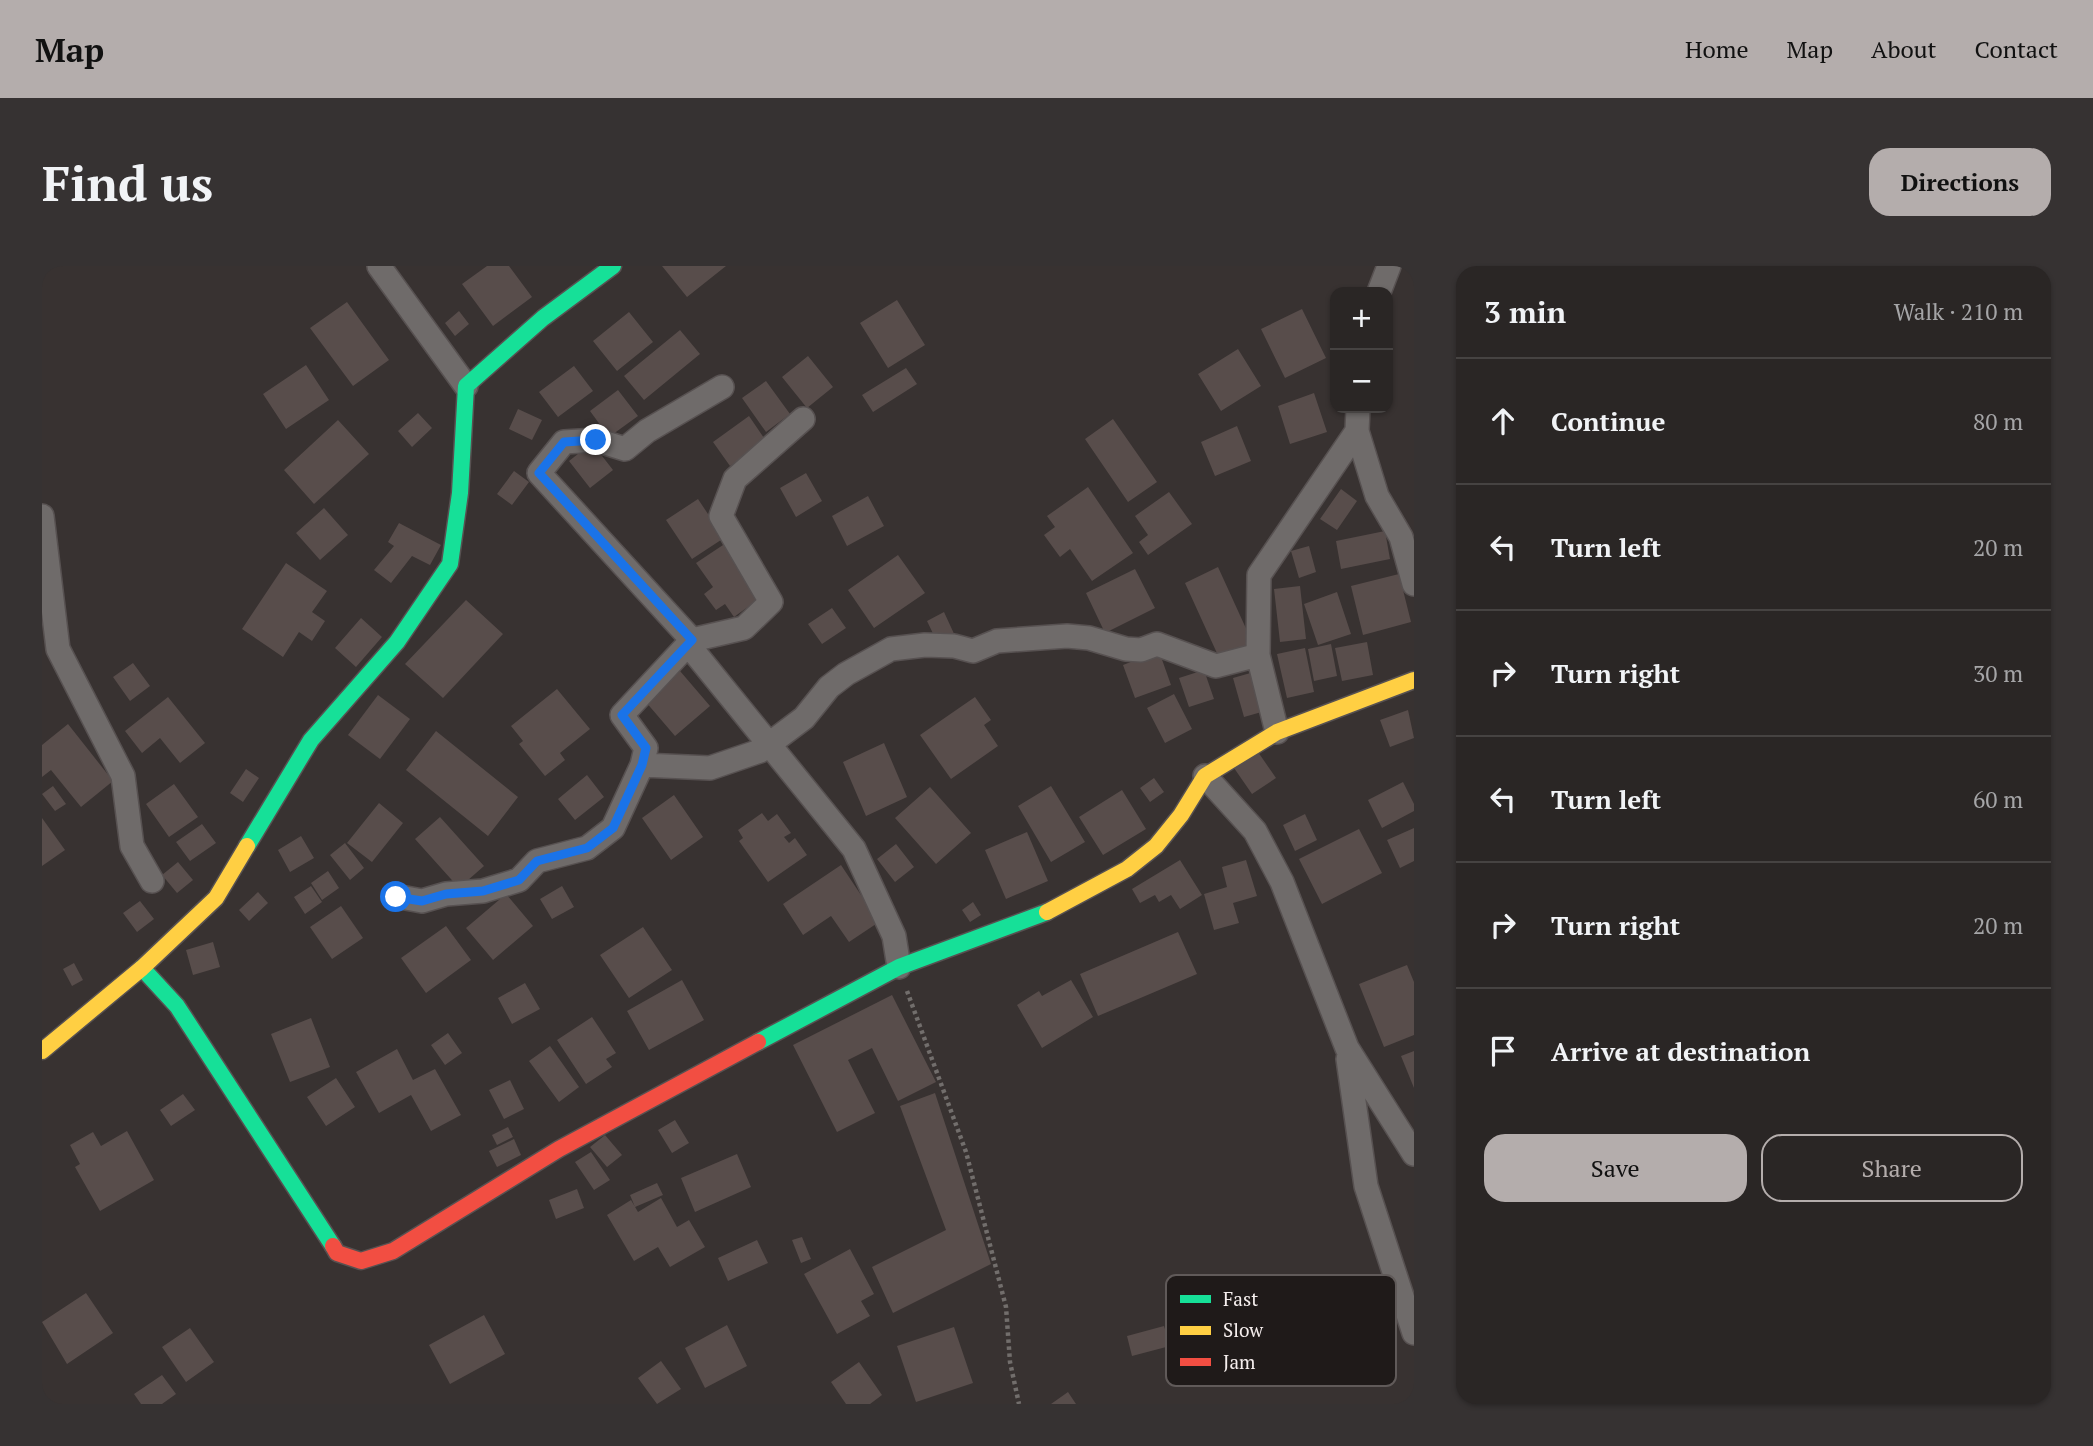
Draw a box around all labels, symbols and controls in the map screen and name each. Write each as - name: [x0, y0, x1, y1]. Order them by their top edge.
- text: Map: [35, 28, 104, 71]
- text: Home: [1685, 33, 1749, 65]
- text: Map: [1787, 33, 1833, 65]
- text: About: [1871, 33, 1937, 65]
- text: Contact: [1975, 33, 2058, 65]
- button: Directions: [1869, 148, 2051, 216]
- text: Find us: [42, 150, 213, 215]
- map controls: [1330, 287, 1393, 413]
- button: +: [1330, 287, 1393, 350]
- text: 3 min: [1484, 292, 1566, 332]
- text: Walk · 210 m: [1894, 296, 2023, 327]
- button: −: [1330, 350, 1393, 413]
- icon: ahead: [1484, 402, 1522, 440]
- text: Continue: [1551, 404, 1665, 438]
- text: 80 m: [1973, 406, 2023, 437]
- route end: [580, 424, 611, 455]
- icon: left: [1484, 528, 1522, 566]
- text: Turn left: [1551, 530, 1661, 564]
- text: 20 m: [1973, 532, 2023, 563]
- icon: right: [1484, 654, 1522, 692]
- text: Turn right: [1551, 656, 1680, 690]
- text: 30 m: [1973, 658, 2023, 689]
- icon: left: [1484, 780, 1522, 818]
- text: Turn left: [1551, 782, 1661, 816]
- text: 60 m: [1973, 784, 2023, 815]
- route start: [380, 881, 411, 912]
- icon: right: [1484, 906, 1522, 944]
- text: Turn right: [1551, 908, 1680, 942]
- text: 20 m: [1973, 910, 2023, 941]
- icon: arrive: [1484, 1032, 1522, 1070]
- text: Arrive at destination: [1551, 1034, 1810, 1068]
- button: Save: [1484, 1134, 1747, 1202]
- button: Share: [1761, 1134, 2023, 1202]
- legend: [1166, 1275, 1396, 1386]
- text: Fast: [1223, 1286, 1258, 1311]
- text: Slow: [1223, 1317, 1264, 1342]
- text: Jam: [1223, 1349, 1256, 1374]

